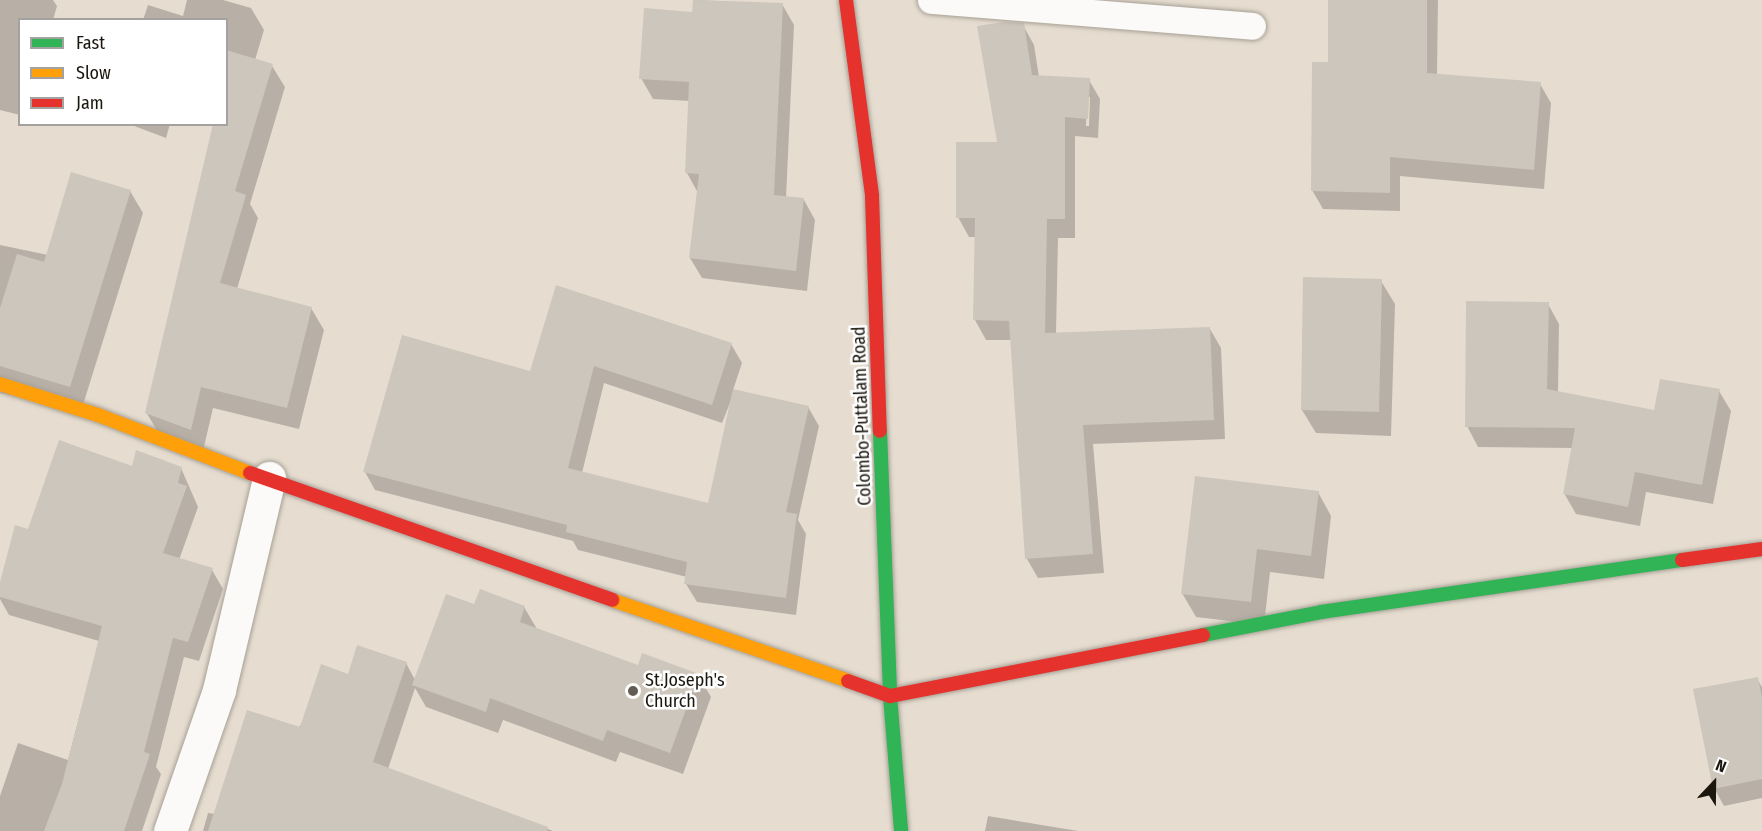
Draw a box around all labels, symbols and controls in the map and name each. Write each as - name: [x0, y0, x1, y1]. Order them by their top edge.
- legend: [18, 18, 228, 126]
- text: Fast: [76, 32, 105, 54]
- text: Slow: [76, 62, 111, 84]
- text: Jam: [76, 92, 104, 114]
- street label: Colombo-Puttalam Road: [848, 326, 876, 506]
- place label: St.Joseph's Church: [645, 670, 725, 712]
- marker: St.Joseph's Church: [626, 684, 640, 698]
- north arrow: [1684, 753, 1744, 813]
- text: N: [1713, 755, 1729, 776]

